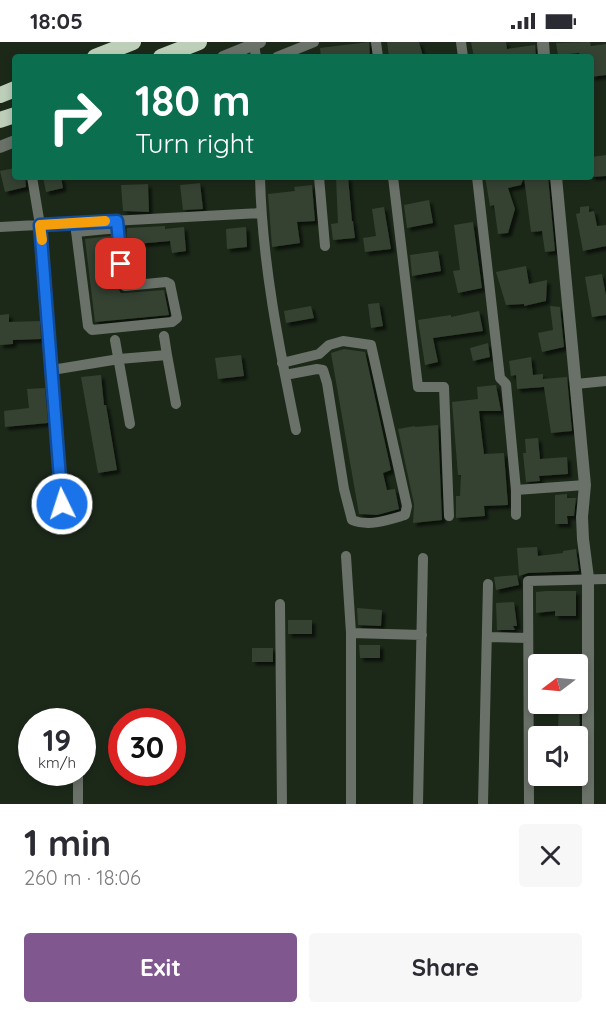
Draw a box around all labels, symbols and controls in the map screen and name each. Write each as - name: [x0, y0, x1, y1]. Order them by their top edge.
- text: 18:05: [30, 7, 83, 35]
- text: 180 m: [135, 74, 251, 127]
- icon: right: [36, 78, 114, 156]
- text: Turn right: [135, 126, 254, 160]
- pin: [95, 238, 146, 289]
- icon: arrive: [104, 247, 137, 280]
- position arrow: [30, 472, 94, 536]
- north arrow: [528, 654, 588, 714]
- map controls: [528, 654, 588, 786]
- speed limit sign: 30: [108, 708, 186, 786]
- text: 19: [43, 721, 71, 759]
- button: sound: [528, 726, 588, 786]
- text: km/h: [38, 753, 76, 772]
- text: 1 min: [24, 820, 111, 865]
- button: close: [519, 824, 582, 887]
- text: 260 m · 18:06: [24, 865, 141, 890]
- button: Exit: [24, 933, 297, 1002]
- button: Share: [309, 933, 582, 1002]

